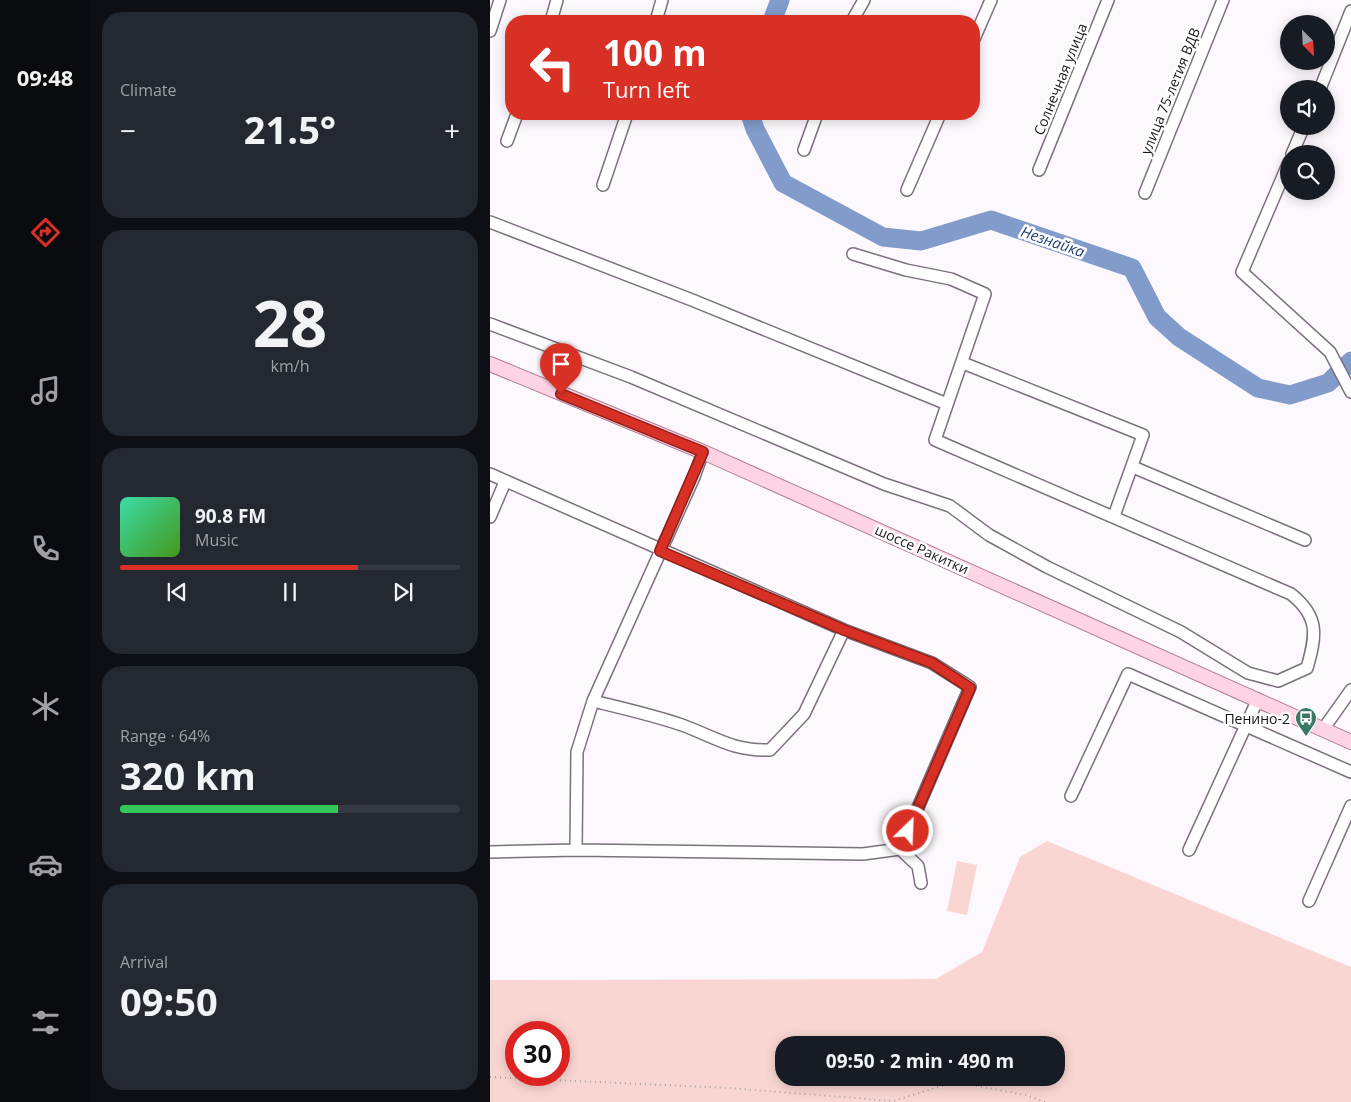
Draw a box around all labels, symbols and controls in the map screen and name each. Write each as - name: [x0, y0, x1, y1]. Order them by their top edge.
- north arrow: [1280, 15, 1335, 70]
- map controls: [1280, 15, 1335, 200]
- street label: Солнечная улица: [1029, 20, 1091, 138]
- street label: улица 75-летия ВДВ: [1136, 25, 1204, 157]
- text: 100 m: [603, 29, 707, 76]
- icon: left: [520, 35, 585, 100]
- text: 09:48: [17, 62, 73, 92]
- text: Turn left: [603, 74, 690, 104]
- text: Climate: [120, 79, 177, 101]
- button: sound: [1280, 80, 1335, 135]
- text: 21.5°: [244, 103, 336, 155]
- text: −: [120, 111, 136, 149]
- text: +: [444, 111, 460, 149]
- button: search: [1280, 145, 1335, 200]
- icon: directions: [28, 215, 63, 250]
- water label: Незнайка: [1019, 221, 1088, 261]
- text: 28: [253, 278, 327, 366]
- pin: [540, 343, 582, 394]
- icon: arrive: [547, 350, 575, 378]
- text: km/h: [271, 355, 309, 377]
- icon: music: [28, 373, 63, 408]
- text: 90.8 FM: [195, 503, 266, 529]
- street label: шоссе Ракитки: [872, 520, 972, 578]
- text: Music: [195, 529, 239, 551]
- icon: phone: [28, 531, 63, 566]
- icon: previous: [163, 578, 191, 606]
- icon: pause: [276, 578, 304, 606]
- icon: next: [389, 578, 417, 606]
- icon: climate: [28, 689, 63, 724]
- bus stop icon: Пенино-2: [1294, 706, 1318, 737]
- place label: Пенино-2: [1224, 709, 1290, 728]
- text: Range · 64%: [120, 725, 210, 747]
- text: 320 km: [120, 749, 256, 801]
- position arrow: [881, 804, 933, 856]
- icon: car: [28, 847, 63, 882]
- text: Arrival: [120, 951, 168, 973]
- text: 09:50: [120, 975, 218, 1027]
- icon: filters: [28, 1005, 63, 1040]
- speed limit sign: 30: [505, 1021, 570, 1086]
- text: 09:50 · 2 min · 490 m: [826, 1048, 1014, 1074]

